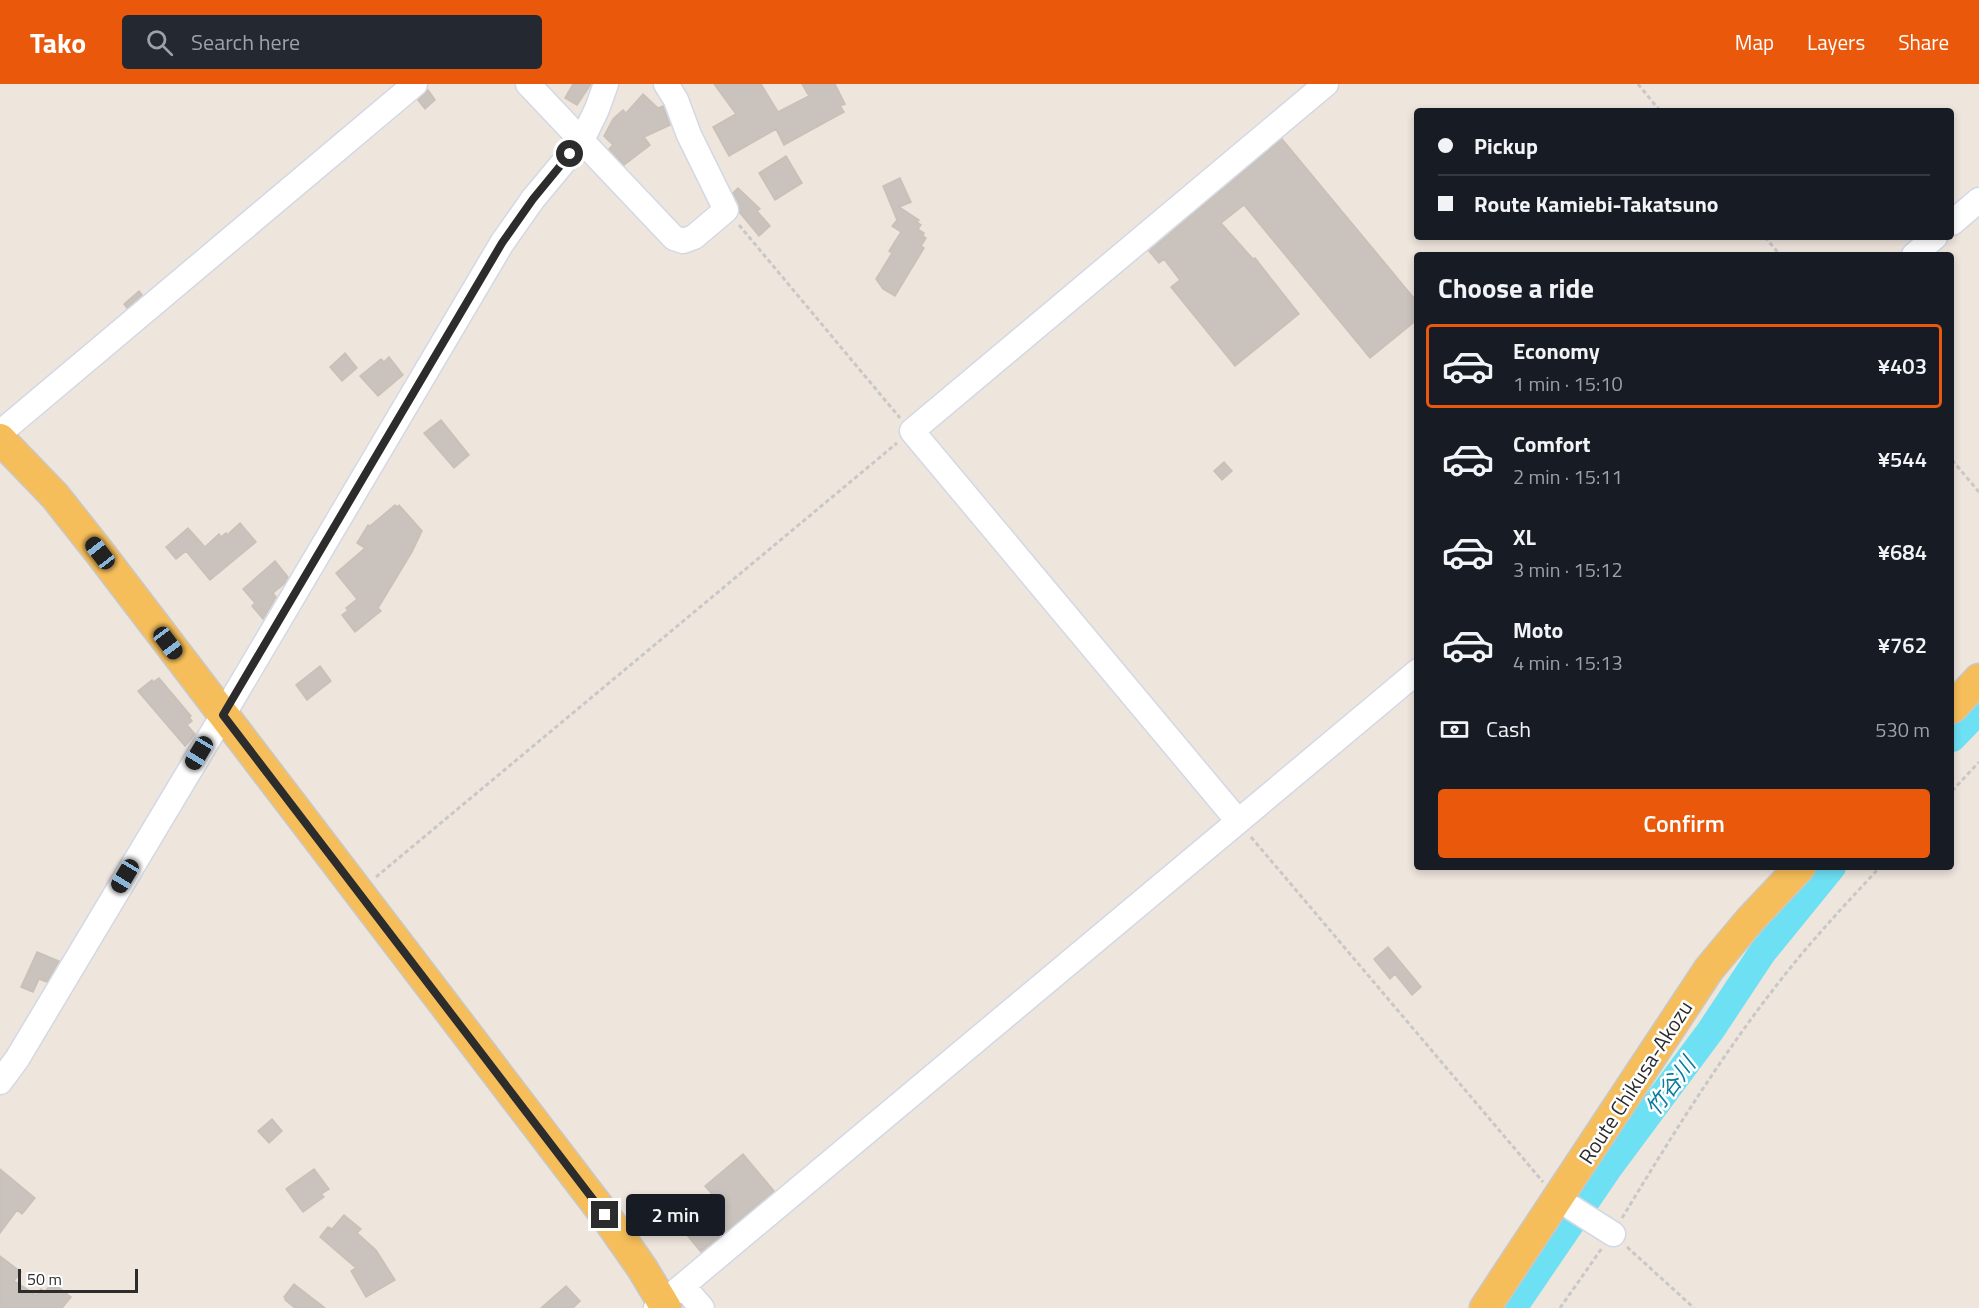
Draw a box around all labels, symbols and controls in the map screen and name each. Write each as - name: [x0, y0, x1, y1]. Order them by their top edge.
- search box: [122, 15, 542, 69]
- text: Tako: [30, 21, 86, 64]
- text: Search here: [191, 25, 300, 59]
- icon: search: [143, 26, 176, 59]
- text: Map: [1735, 26, 1774, 58]
- text: Layers: [1807, 26, 1865, 58]
- text: Share: [1898, 26, 1949, 58]
- text: Pickup: [1474, 129, 1538, 163]
- route start: [556, 140, 583, 167]
- text: Route Kamiebi-Takatsuno: [1474, 187, 1719, 221]
- text: Choose a ride: [1438, 267, 1594, 308]
- text: Economy: [1513, 334, 1600, 368]
- icon: car: [1441, 339, 1495, 393]
- text: ¥403: [1878, 349, 1927, 383]
- text: 1 min · 15:10: [1513, 368, 1623, 399]
- text: Comfort: [1513, 427, 1591, 461]
- icon: car: [1441, 432, 1495, 486]
- text: ¥544: [1878, 442, 1927, 476]
- text: 2 min · 15:11: [1513, 461, 1623, 492]
- text: XL: [1513, 520, 1536, 554]
- icon: car: [1441, 525, 1495, 579]
- car: [82, 533, 118, 573]
- text: ¥684: [1878, 535, 1927, 569]
- text: 3 min · 15:12: [1513, 554, 1623, 585]
- text: Moto: [1513, 613, 1563, 647]
- icon: car: [1441, 618, 1495, 672]
- car: [150, 623, 186, 663]
- text: ¥762: [1878, 628, 1927, 662]
- text: 4 min · 15:13: [1513, 647, 1623, 678]
- text: Cash: [1486, 712, 1531, 746]
- icon: cash: [1438, 713, 1471, 746]
- text: 530 m: [1875, 714, 1930, 745]
- car: [182, 733, 216, 773]
- button: Confirm: [1438, 789, 1930, 858]
- car: [108, 856, 142, 896]
- street label: Route Chikusa-Akozu: [1570, 994, 1700, 1170]
- water label: 竹谷川: [1637, 1048, 1705, 1123]
- callout: 2 min: [626, 1194, 725, 1236]
- text: 2 min: [651, 1199, 700, 1230]
- route end: [591, 1201, 618, 1228]
- scale bar: [18, 1266, 138, 1294]
- text: 50 m: [27, 1267, 62, 1291]

